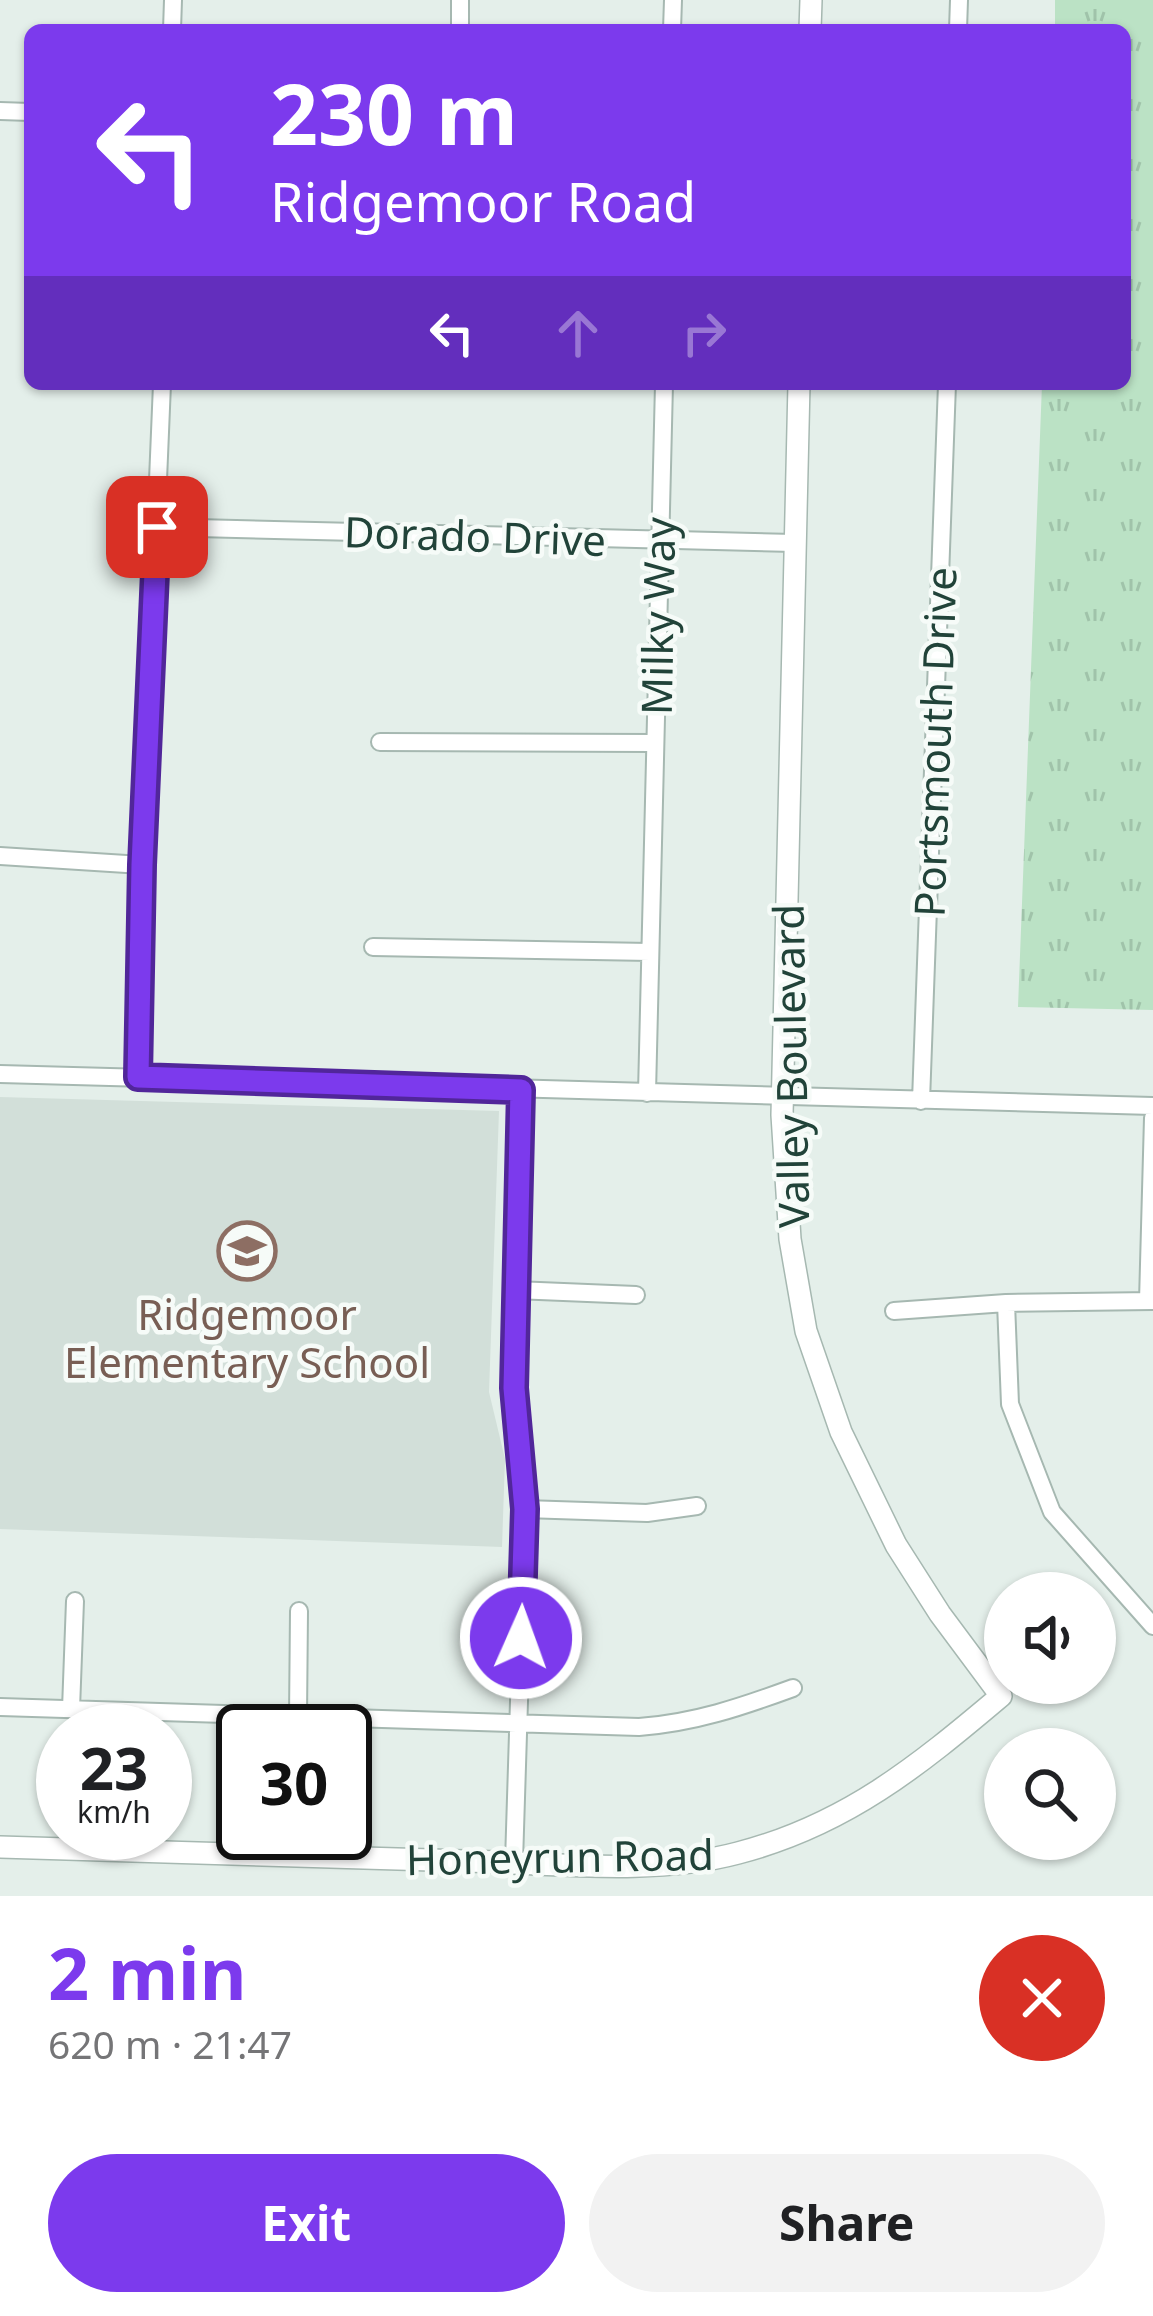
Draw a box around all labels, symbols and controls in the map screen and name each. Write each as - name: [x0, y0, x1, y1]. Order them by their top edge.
- text: 230 m: [270, 55, 518, 170]
- icon: left: [72, 72, 228, 228]
- text: Ridgemoor Road: [270, 164, 696, 238]
- icon: left: [419, 300, 485, 366]
- icon: ahead: [545, 300, 611, 366]
- icon: right: [671, 300, 737, 366]
- pin: [106, 476, 208, 578]
- icon: arrive: [124, 494, 190, 560]
- street label: Dorado Drive: [343, 502, 607, 568]
- street label: Milky Way: [627, 516, 687, 715]
- street label: Portsmouth Drive: [899, 566, 969, 918]
- street label: Valley Boulevard: [759, 903, 821, 1229]
- school or university icon: Ridgemoor Elementary School: [216, 1220, 278, 1282]
- place label: Ridgemoor Elementary School: [64, 1285, 430, 1390]
- map controls: [984, 1572, 1116, 1860]
- button: sound: [984, 1572, 1116, 1704]
- position arrow: [458, 1575, 584, 1701]
- speed limit sign: 30: [216, 1704, 372, 1860]
- text: 23: [80, 1726, 148, 1808]
- button: search: [984, 1728, 1116, 1860]
- text: km/h: [77, 1791, 151, 1832]
- street label: Honeyrun Road: [406, 1825, 714, 1887]
- text: 2 min: [48, 1923, 246, 2021]
- button: close: [979, 1935, 1105, 2061]
- text: 620 m · 21:47: [48, 2017, 292, 2070]
- button: Exit: [48, 2154, 565, 2292]
- button: Share: [589, 2154, 1105, 2292]

